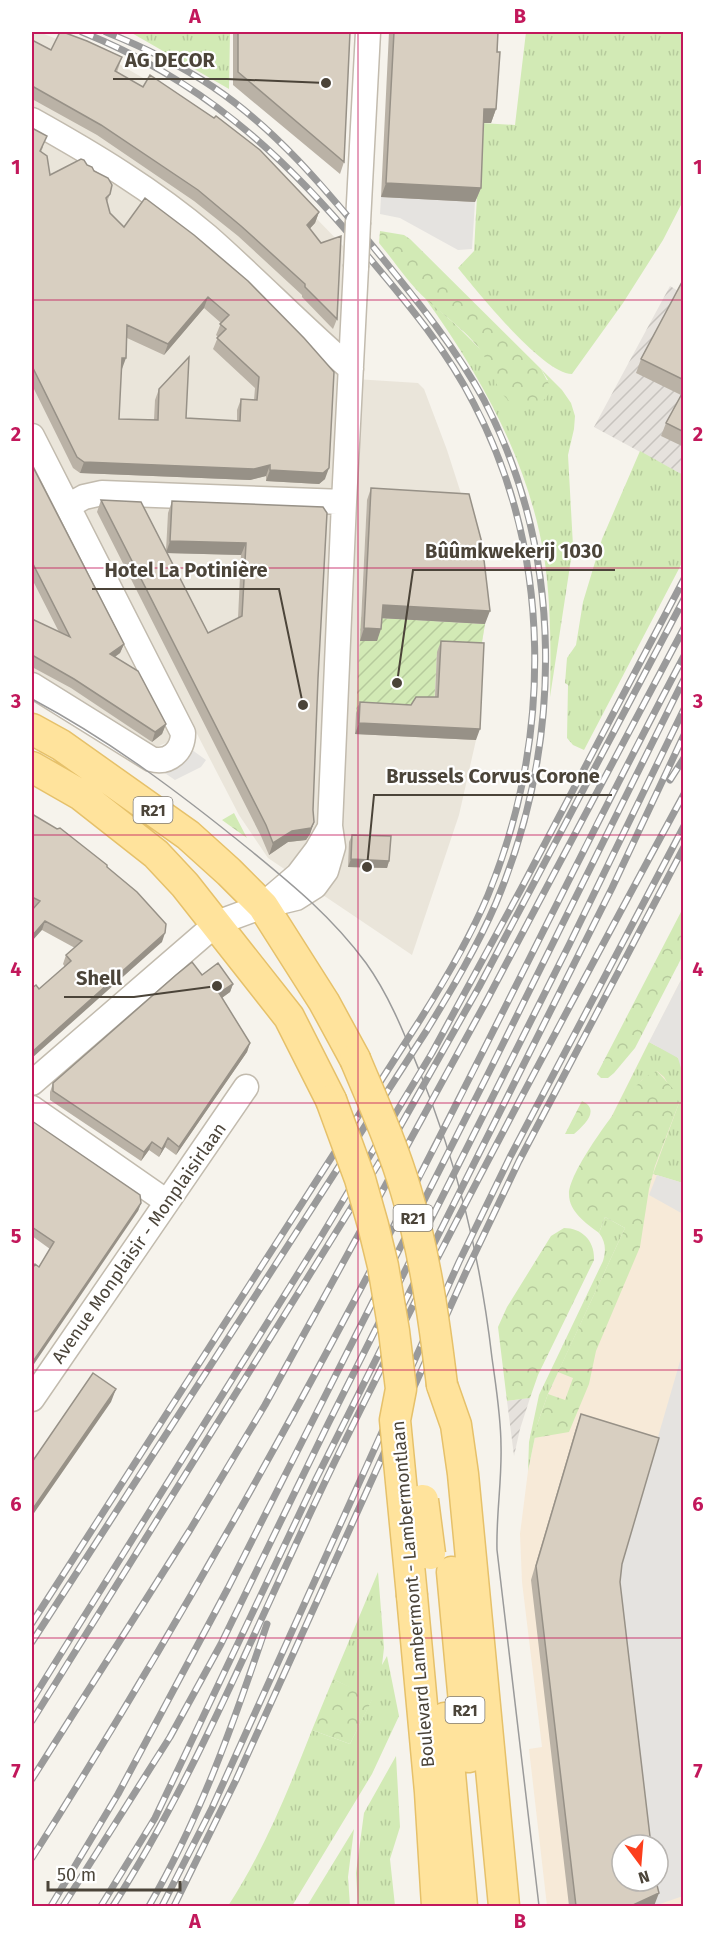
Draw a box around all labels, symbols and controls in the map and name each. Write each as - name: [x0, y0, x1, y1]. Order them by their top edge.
- text: A: [188, 4, 202, 28]
- text: B: [514, 4, 526, 28]
- callout: AG DECOR: [113, 41, 227, 79]
- text: AG DECOR: [124, 48, 216, 72]
- text: 1: [11, 155, 21, 179]
- text: 1: [693, 155, 703, 179]
- text: 2: [11, 422, 21, 446]
- text: 2: [693, 422, 703, 446]
- callout: Bûûmkwekerij 1030: [413, 532, 615, 570]
- text: Bûûmkwekerij 1030: [425, 539, 603, 563]
- callout: Hotel La Potinière: [92, 551, 279, 589]
- text: Hotel La Potinière: [105, 558, 267, 582]
- text: 3: [10, 689, 21, 713]
- text: 3: [692, 689, 703, 713]
- callout: Brussels Corvus Corone: [374, 757, 612, 795]
- text: Brussels Corvus Corone: [386, 764, 600, 788]
- road number: R21: [134, 797, 172, 823]
- text: 4: [10, 957, 22, 981]
- text: 4: [692, 957, 704, 981]
- callout: Shell: [64, 959, 134, 997]
- text: Shell: [76, 966, 122, 990]
- street label: Avenue Monplaisir - Monplaisirlaan: [47, 1118, 231, 1368]
- road number: R21: [394, 1205, 432, 1231]
- text: 5: [11, 1224, 22, 1248]
- text: 5: [693, 1224, 704, 1248]
- street label: Boulevard Lambermont - Lambermontlaan: [387, 1420, 439, 1768]
- text: 6: [10, 1492, 22, 1516]
- text: 6: [692, 1492, 704, 1516]
- road number: R21: [446, 1697, 484, 1723]
- text: 7: [11, 1759, 21, 1783]
- text: 7: [693, 1759, 703, 1783]
- north arrow: [610, 1833, 670, 1893]
- scale bar: [48, 1854, 180, 1892]
- text: 50 m: [57, 1864, 96, 1886]
- text: N: [636, 1866, 652, 1888]
- text: A: [188, 1909, 202, 1933]
- text: B: [514, 1909, 526, 1933]

